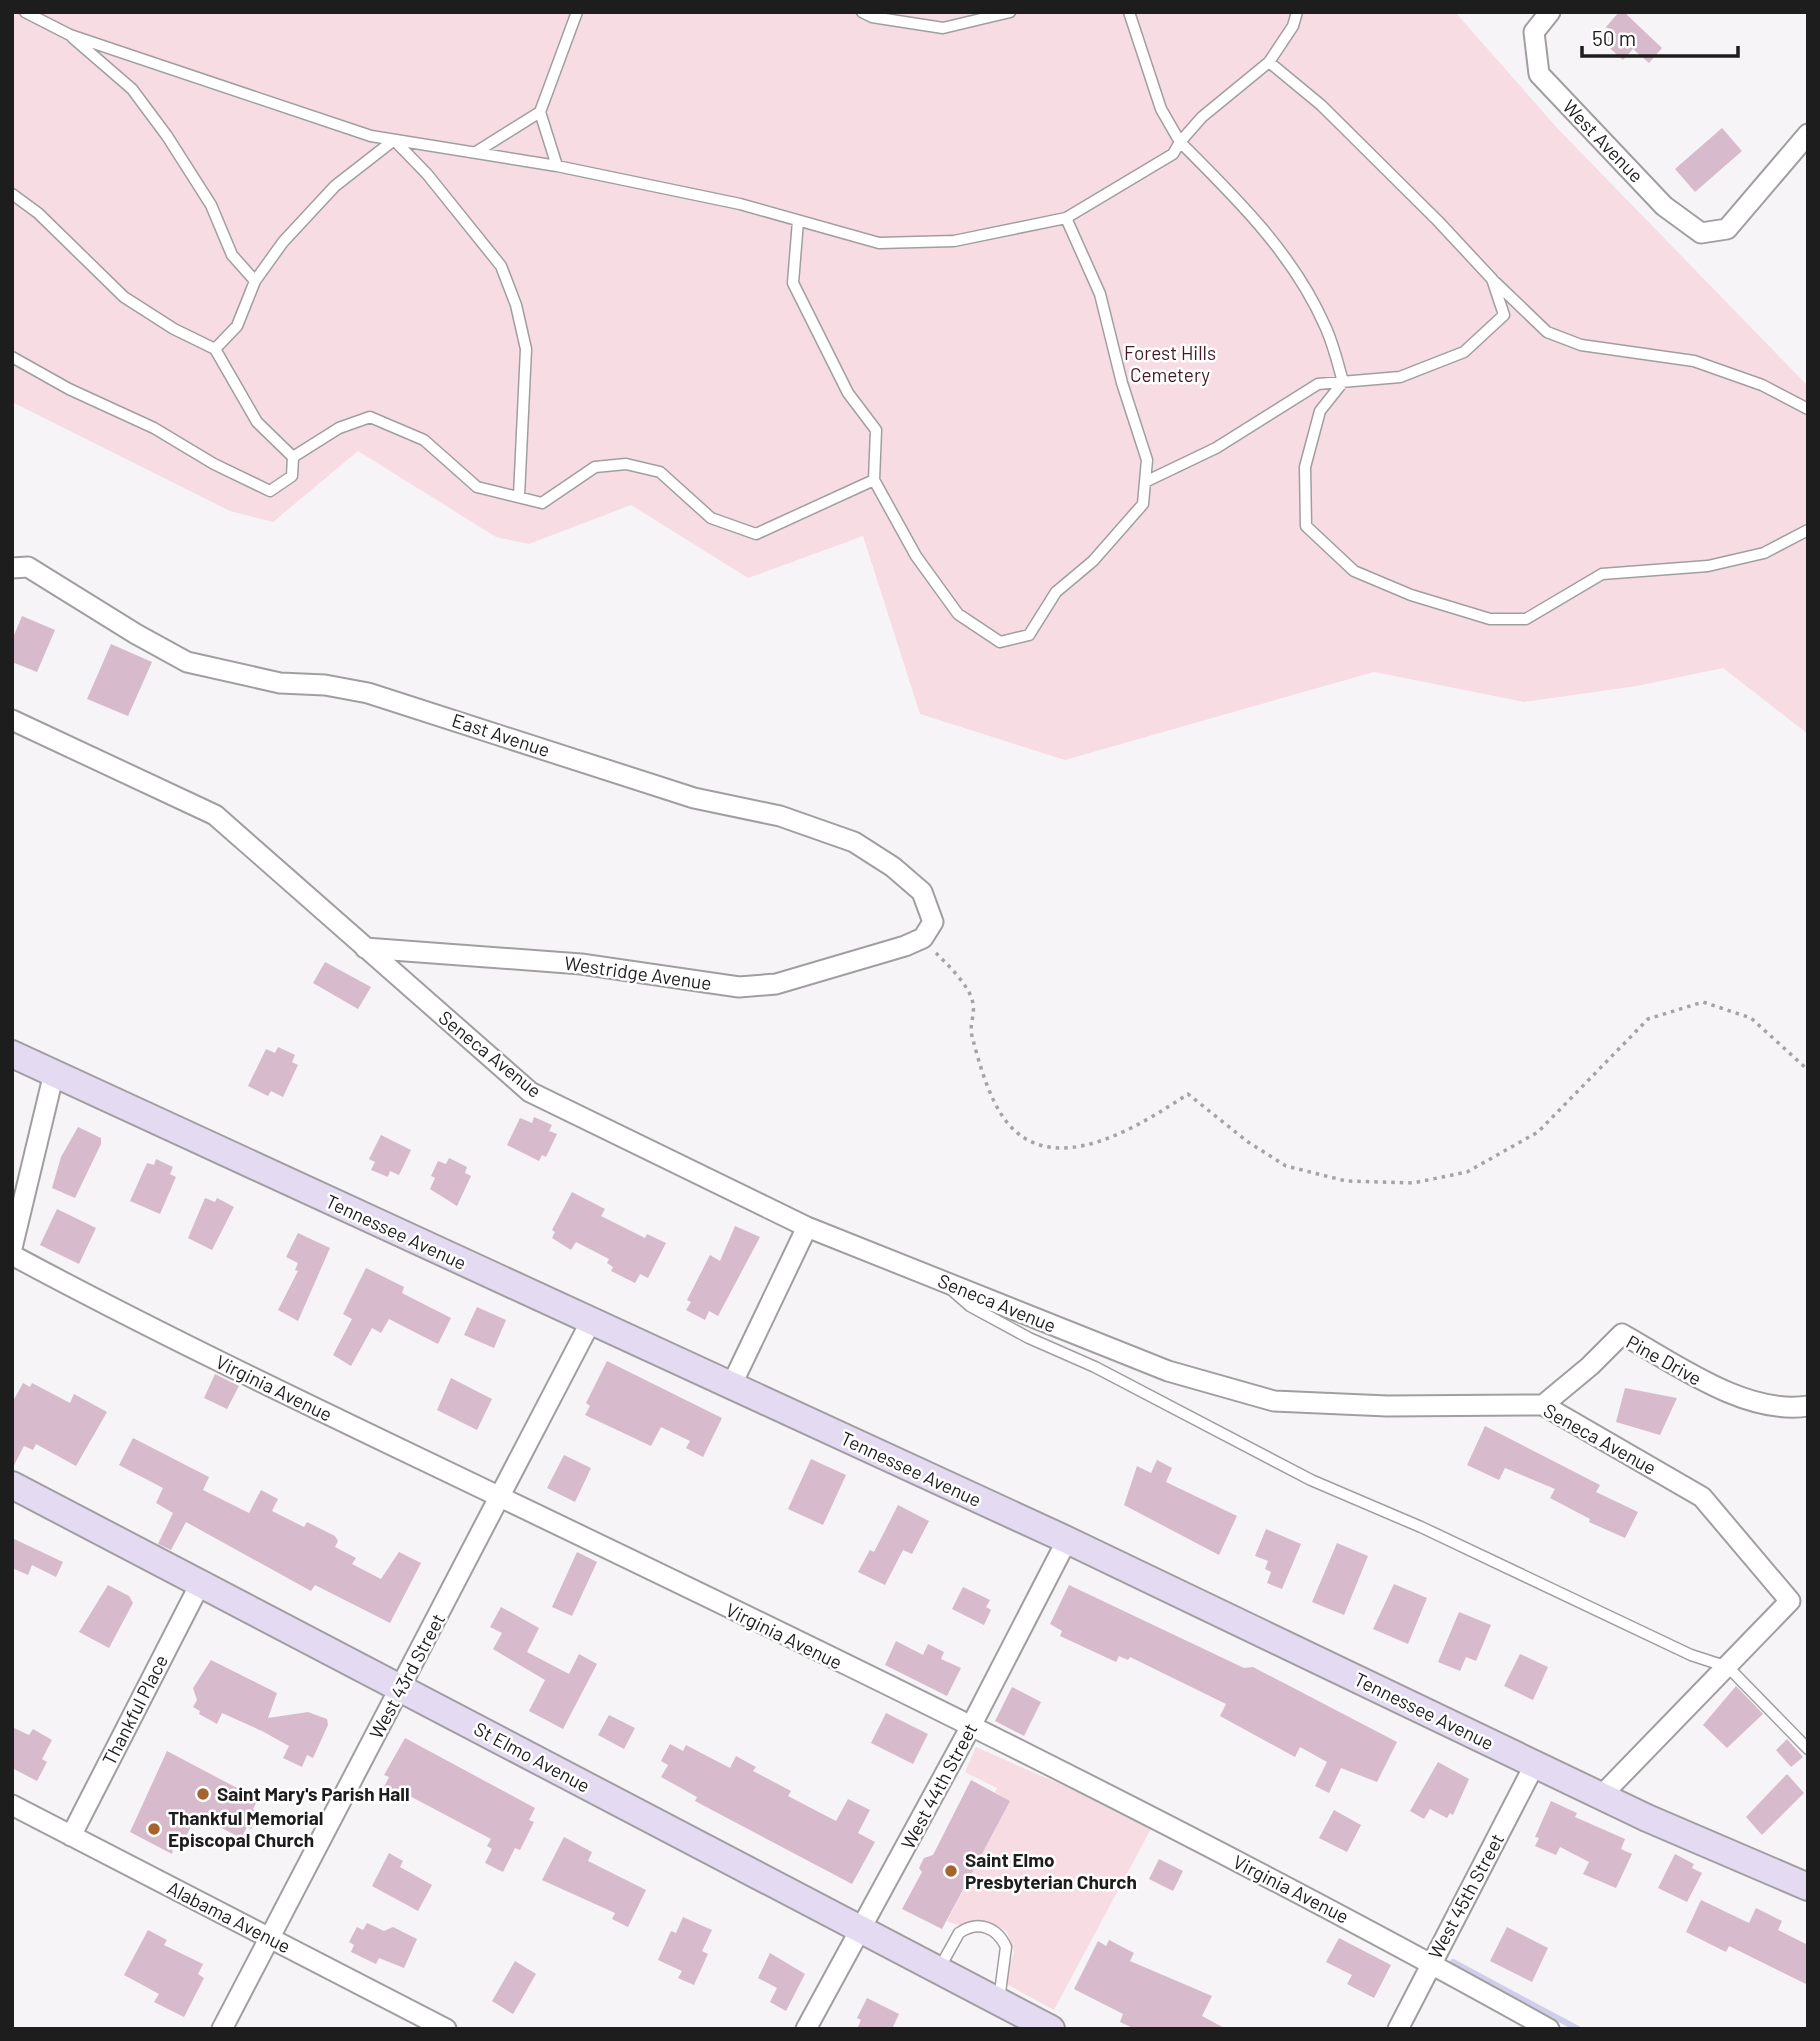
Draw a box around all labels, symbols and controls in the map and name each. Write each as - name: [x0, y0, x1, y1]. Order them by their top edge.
- scale bar: [1582, 14, 1738, 58]
- text: 50 m: [1592, 25, 1636, 50]
- street label: West Avenue: [1558, 95, 1648, 187]
- park label: Forest Hills Cemetery: [1124, 341, 1216, 386]
- street label: East Avenue: [449, 708, 553, 761]
- street label: Westridge Avenue: [563, 951, 713, 994]
- street label: Seneca Avenue: [434, 1005, 546, 1102]
- street label: Tennessee Avenue: [322, 1189, 470, 1274]
- street label: Seneca Avenue: [935, 1268, 1060, 1337]
- street label: Pine Drive: [1623, 1330, 1706, 1390]
- street label: Virginia Avenue: [212, 1349, 336, 1426]
- street label: Seneca Avenue: [1540, 1398, 1661, 1479]
- street label: Tennessee Avenue: [837, 1426, 985, 1511]
- street label: Virginia Avenue: [722, 1597, 846, 1674]
- street label: West 43rd Street: [364, 1609, 449, 1742]
- street label: Thankful Place: [97, 1651, 172, 1769]
- street label: Tennessee Avenue: [1351, 1667, 1498, 1754]
- street label: St Elmo Avenue: [470, 1716, 594, 1797]
- street label: West 44th Street: [896, 1719, 981, 1853]
- place label: Saint Mary's Parish Hall: [217, 1782, 410, 1805]
- marker: Saint Mary's Parish Hall: [195, 1786, 211, 1802]
- place label: Thankful Memorial Episcopal Church: [168, 1806, 323, 1851]
- marker: Thankful Memorial Episcopal Church: [146, 1821, 162, 1837]
- street label: West 45th Street: [1423, 1829, 1508, 1962]
- place label: Saint Elmo Presbyterian Church: [965, 1848, 1137, 1893]
- street label: Virginia Avenue: [1230, 1850, 1353, 1928]
- marker: Saint Elmo Presbyterian Church: [943, 1863, 959, 1879]
- street label: Alabama Avenue: [164, 1876, 295, 1958]

